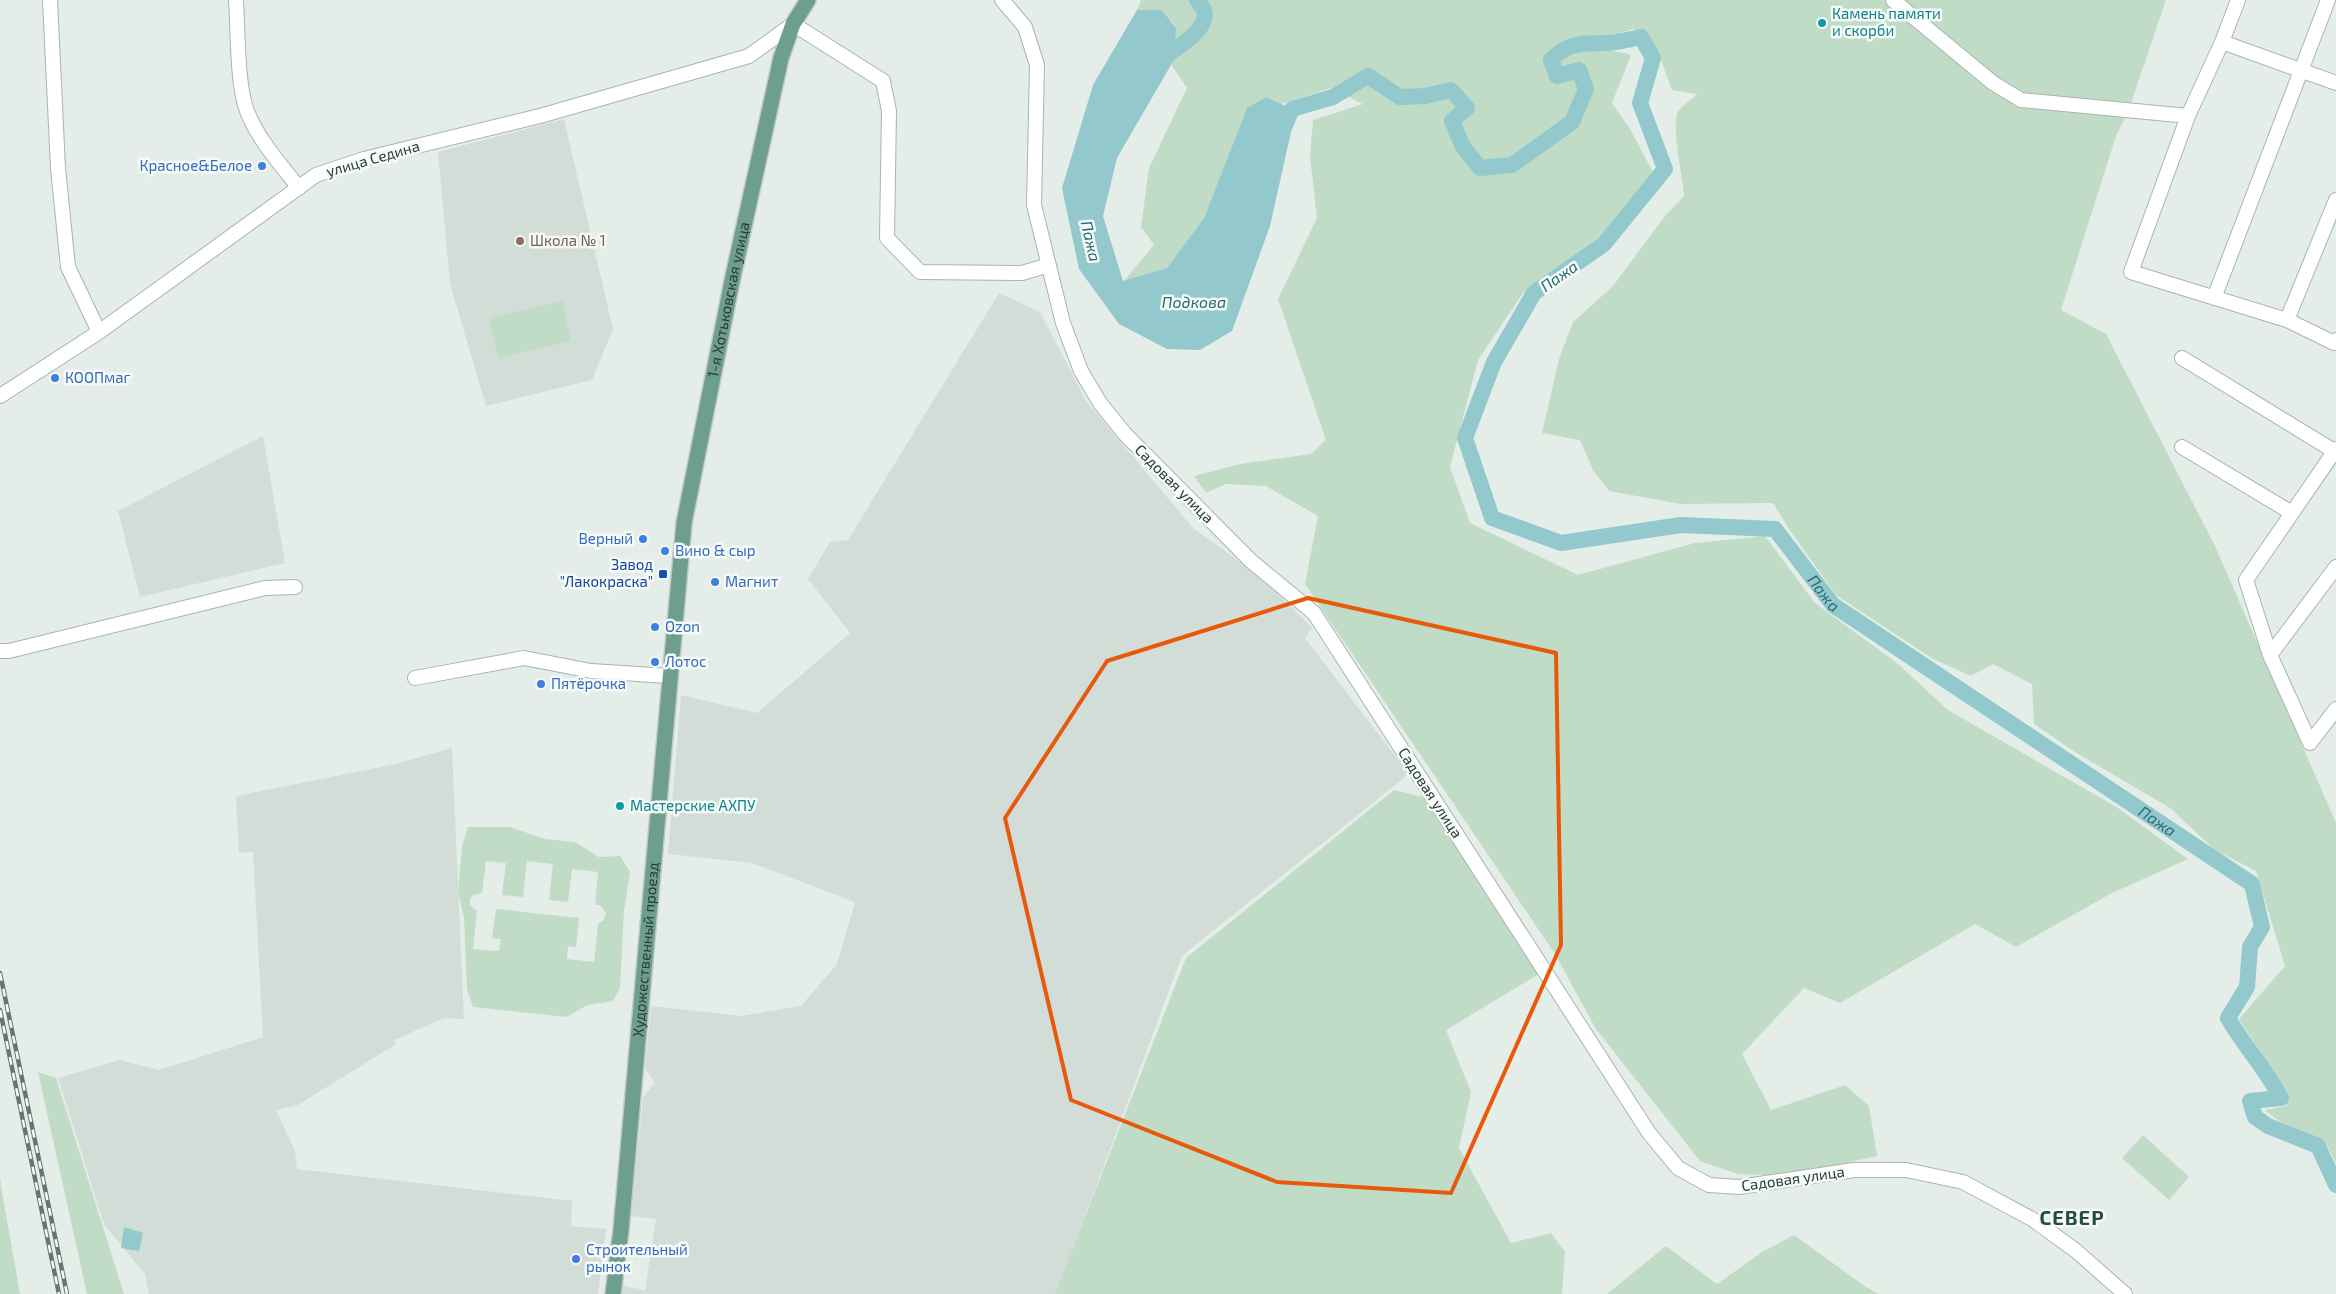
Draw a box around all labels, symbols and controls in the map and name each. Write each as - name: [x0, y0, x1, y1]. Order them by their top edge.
- place label: Камень памяти и скорби: [1832, 4, 1941, 39]
- marker: Камень памяти и скорби: [1816, 17, 1828, 29]
- street label: улица Седина: [324, 136, 422, 181]
- place label: Красное&Белое: [139, 156, 252, 174]
- marker: Красное&Белое: [256, 160, 268, 172]
- water label: Пажа: [1078, 219, 1105, 263]
- street label: 1-я Хотьковская улица: [703, 220, 753, 379]
- place label: Школа № 1: [530, 231, 606, 249]
- marker: Школа № 1: [514, 235, 526, 247]
- water label: Пажа: [1536, 256, 1581, 295]
- water label: Подкова: [1162, 292, 1226, 311]
- place label: КООПмаг: [65, 368, 130, 386]
- marker: КООПмаг: [49, 372, 61, 384]
- street label: Садовая улица: [1131, 440, 1218, 527]
- place label: Верный: [579, 529, 633, 547]
- marker: Верный: [637, 533, 649, 545]
- place label: Вино & сыр: [675, 541, 756, 559]
- marker: Вино & сыр: [659, 545, 671, 557]
- place label: Завод "Лакокраска": [560, 555, 653, 590]
- marker: Завод "Лакокраска": [657, 568, 669, 580]
- water label: Пажа: [1804, 570, 1843, 615]
- place label: Магнит: [725, 572, 778, 590]
- marker: Магнит: [709, 576, 721, 588]
- place label: Ozon: [665, 617, 700, 635]
- marker: Ozon: [649, 621, 661, 633]
- place label: Лотос: [665, 652, 706, 670]
- marker: Лотос: [649, 656, 661, 668]
- place label: Пятёрочка: [551, 674, 626, 692]
- marker: Пятёрочка: [535, 678, 547, 690]
- street label: Садовая улица: [1394, 744, 1467, 842]
- place label: Мастерские АХПУ: [630, 796, 756, 814]
- marker: Мастерские АХПУ: [614, 800, 626, 812]
- water label: Пажа: [2135, 801, 2180, 840]
- street label: Художественный проезд: [628, 861, 662, 1038]
- street label: Садовая улица: [1740, 1162, 1846, 1195]
- district label: СЕВЕР: [2039, 1205, 2105, 1229]
- place label: Строительный рынок: [586, 1240, 688, 1275]
- marker: Строительный рынок: [570, 1253, 582, 1265]

